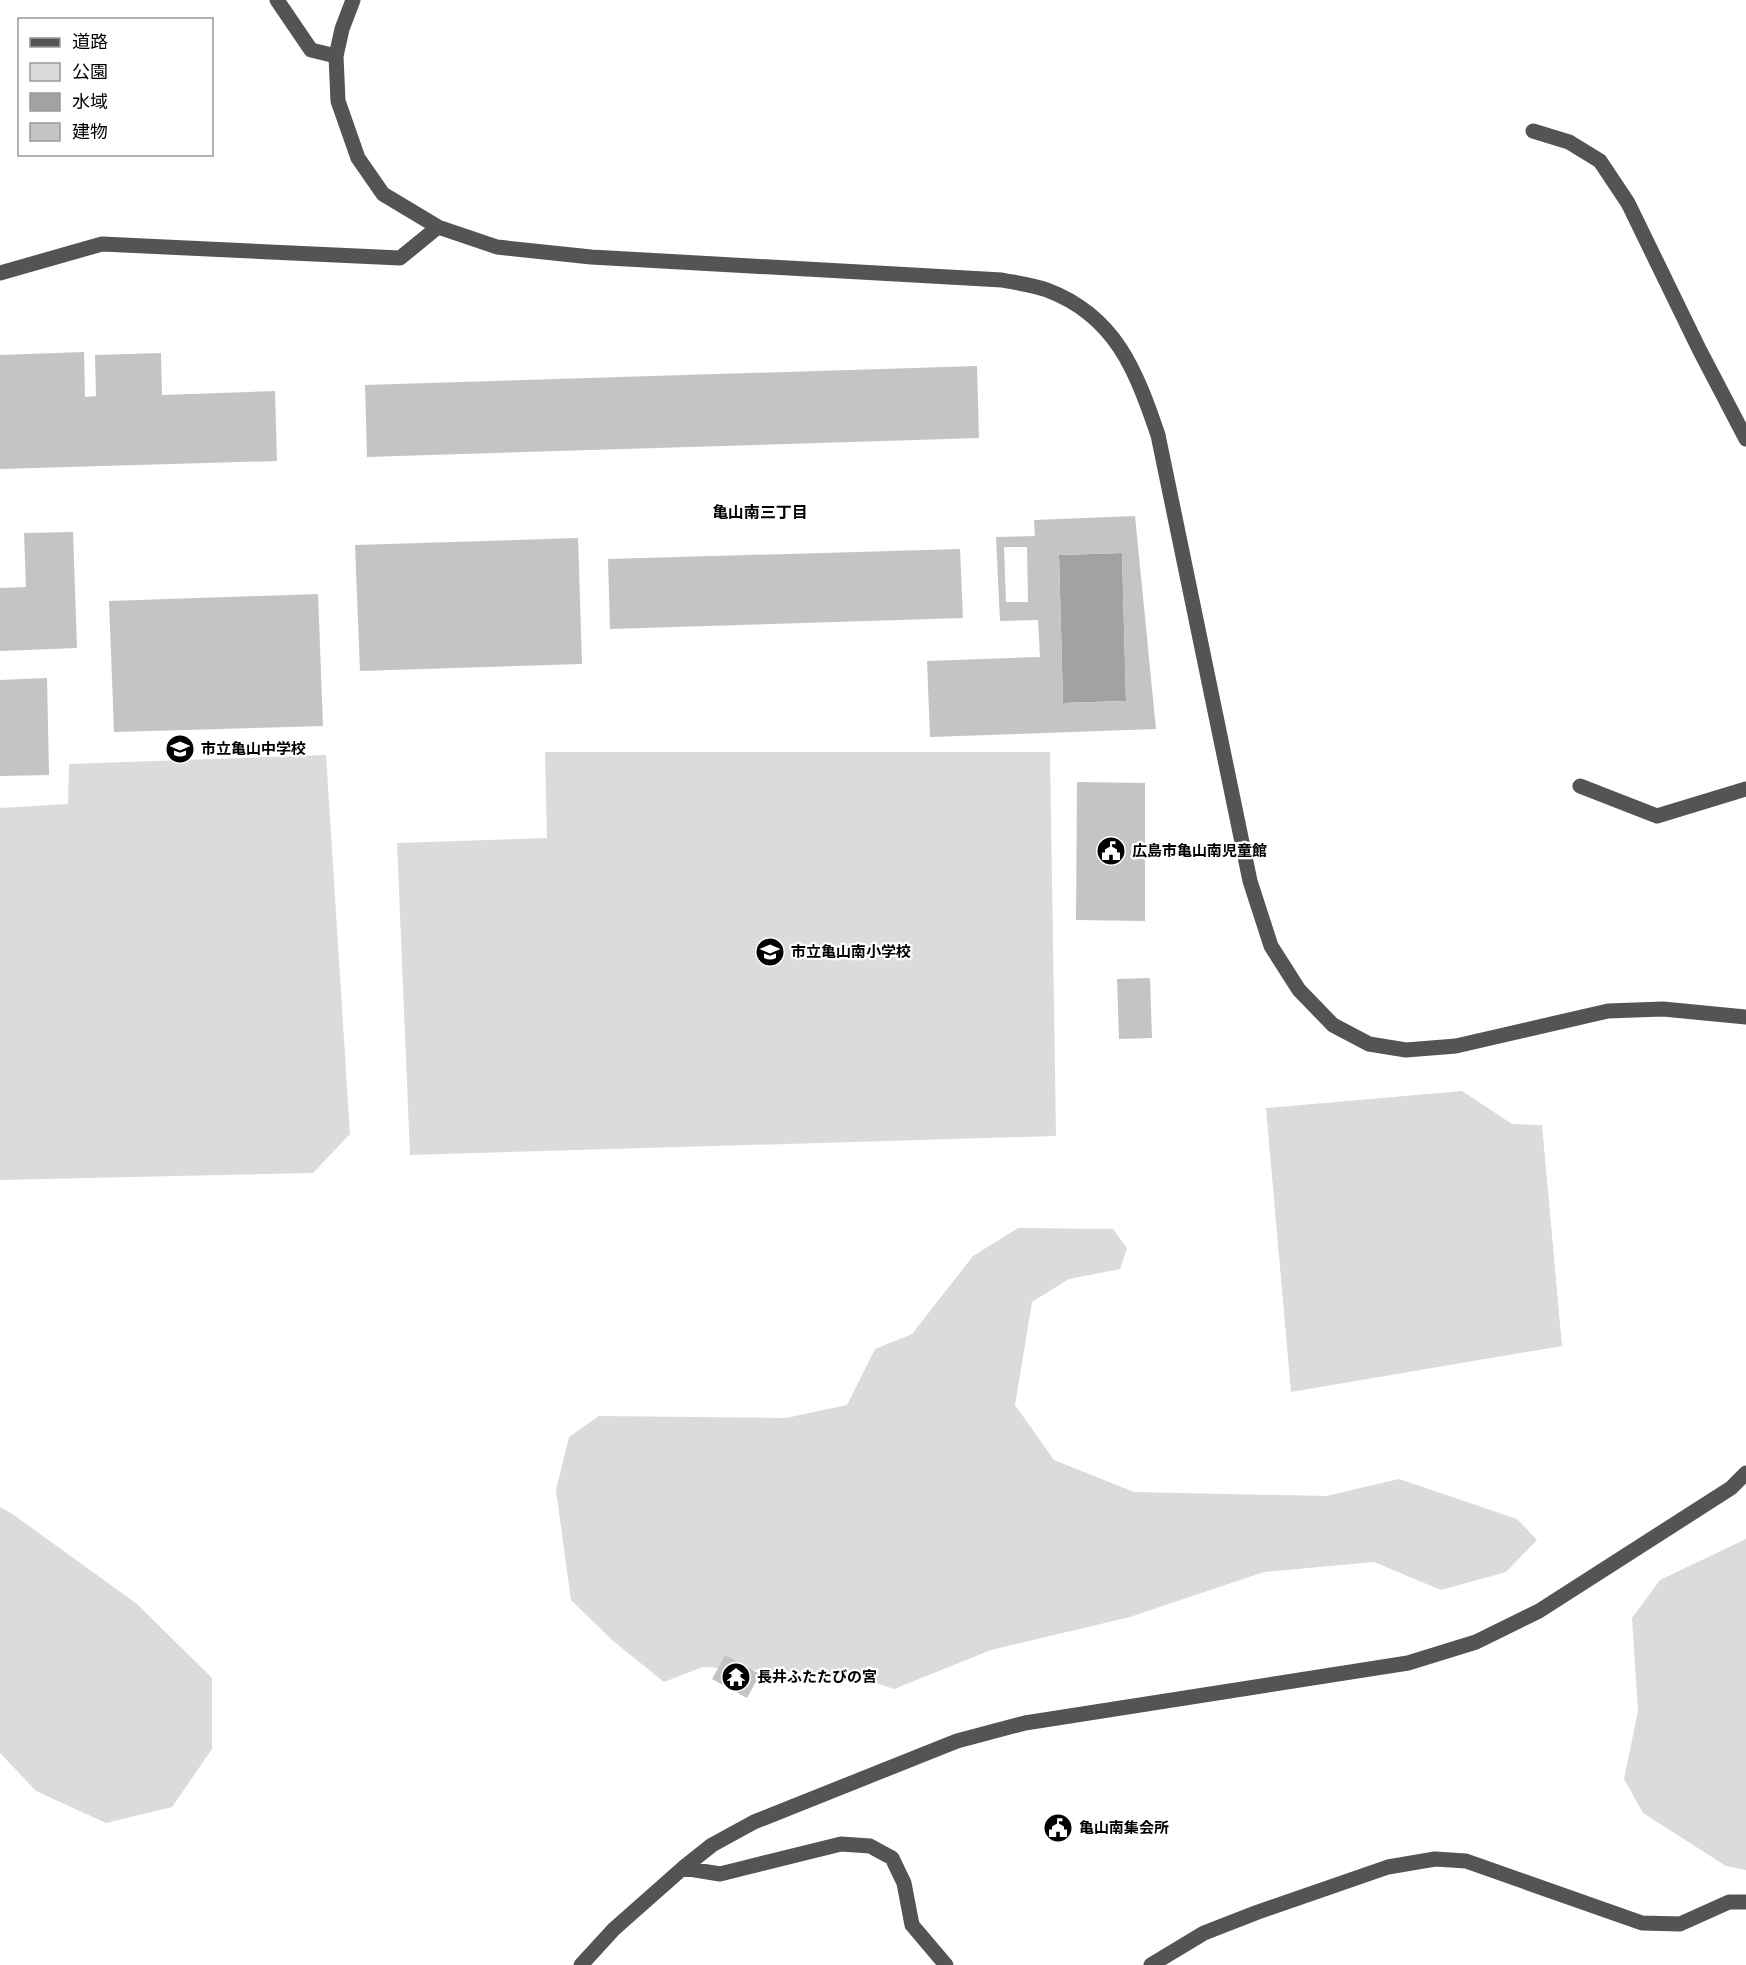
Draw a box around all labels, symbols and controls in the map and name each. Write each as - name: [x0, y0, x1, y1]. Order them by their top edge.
- legend: [18, 18, 213, 156]
- text: 道路: [72, 31, 108, 53]
- text: 公園: [72, 61, 108, 83]
- text: 水域: [72, 91, 108, 113]
- text: 建物: [72, 121, 108, 143]
- district label: 亀山南三丁目: [712, 503, 808, 523]
- school or university icon: 市立亀山中学校: [164, 733, 196, 765]
- place label: 市立亀山中学校: [201, 740, 306, 758]
- public building icon: 広島市亀山南児童館: [1095, 835, 1127, 867]
- place label: 広島市亀山南児童館: [1132, 842, 1267, 860]
- school or university icon: 市立亀山南小学校: [754, 936, 786, 968]
- place label: 市立亀山南小学校: [791, 943, 911, 961]
- temple icon: 長井ふたたびの宮: [720, 1661, 752, 1693]
- place label: 長井ふたたびの宮: [757, 1668, 877, 1686]
- public building icon: 亀山南集会所: [1042, 1812, 1074, 1844]
- place label: 亀山南集会所: [1079, 1819, 1169, 1837]

